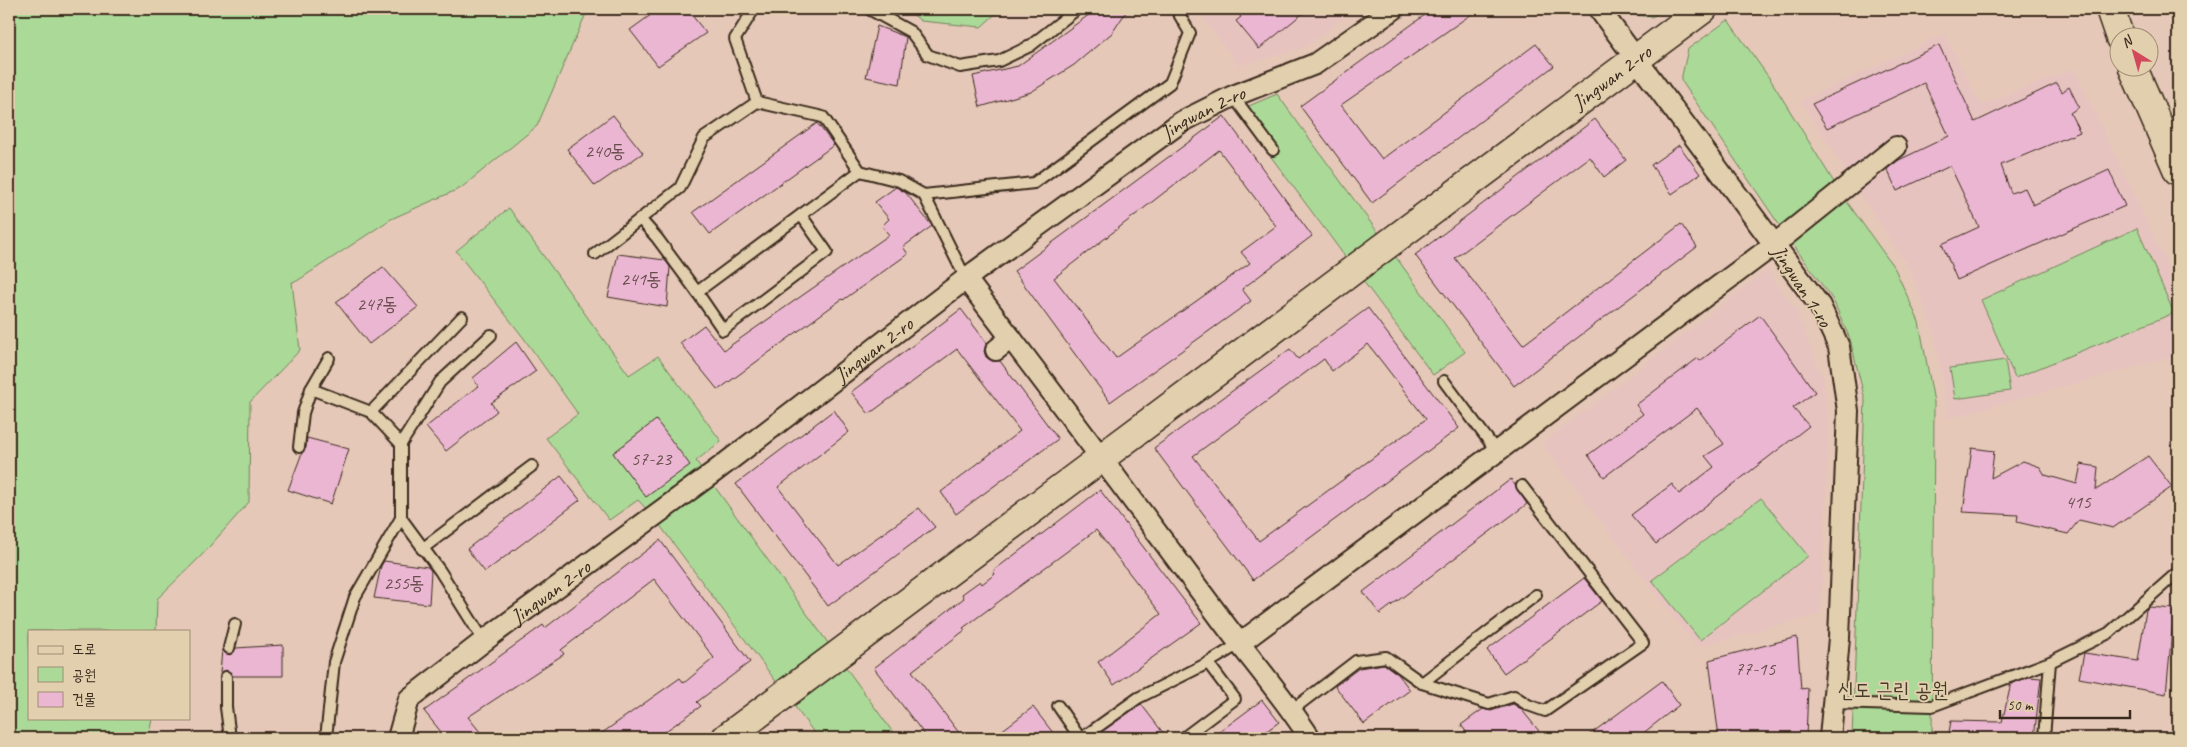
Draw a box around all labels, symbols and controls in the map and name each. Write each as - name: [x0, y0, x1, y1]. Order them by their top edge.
- north arrow: [2110, 28, 2160, 78]
- text: N: [2118, 31, 2137, 51]
- street label: Jingwan 2-ro: [1566, 38, 1658, 116]
- street label: Jingwan 2-ro: [1154, 79, 1250, 146]
- house number: 240동: [585, 139, 625, 163]
- street label: Jingwan 1-ro: [1765, 239, 1839, 333]
- house number: 241동: [621, 267, 661, 291]
- house number: 247동: [357, 292, 397, 316]
- street label: Jingwan 2-ro: [828, 310, 920, 389]
- house number: 57-23: [631, 447, 673, 471]
- house number: 415: [2065, 490, 2092, 514]
- street label: Jingwan 2-ro: [505, 553, 597, 630]
- house number: 255동: [384, 571, 424, 595]
- legend: [28, 630, 190, 720]
- text: 도로: [72, 640, 96, 659]
- house number: 77-15: [1735, 657, 1777, 681]
- text: 공원: [72, 666, 96, 685]
- park label: 신도 근린 공원: [1837, 677, 1949, 703]
- scale bar: [2000, 687, 2130, 719]
- text: 건물: [72, 690, 96, 709]
- text: 50 m: [2007, 696, 2034, 715]

